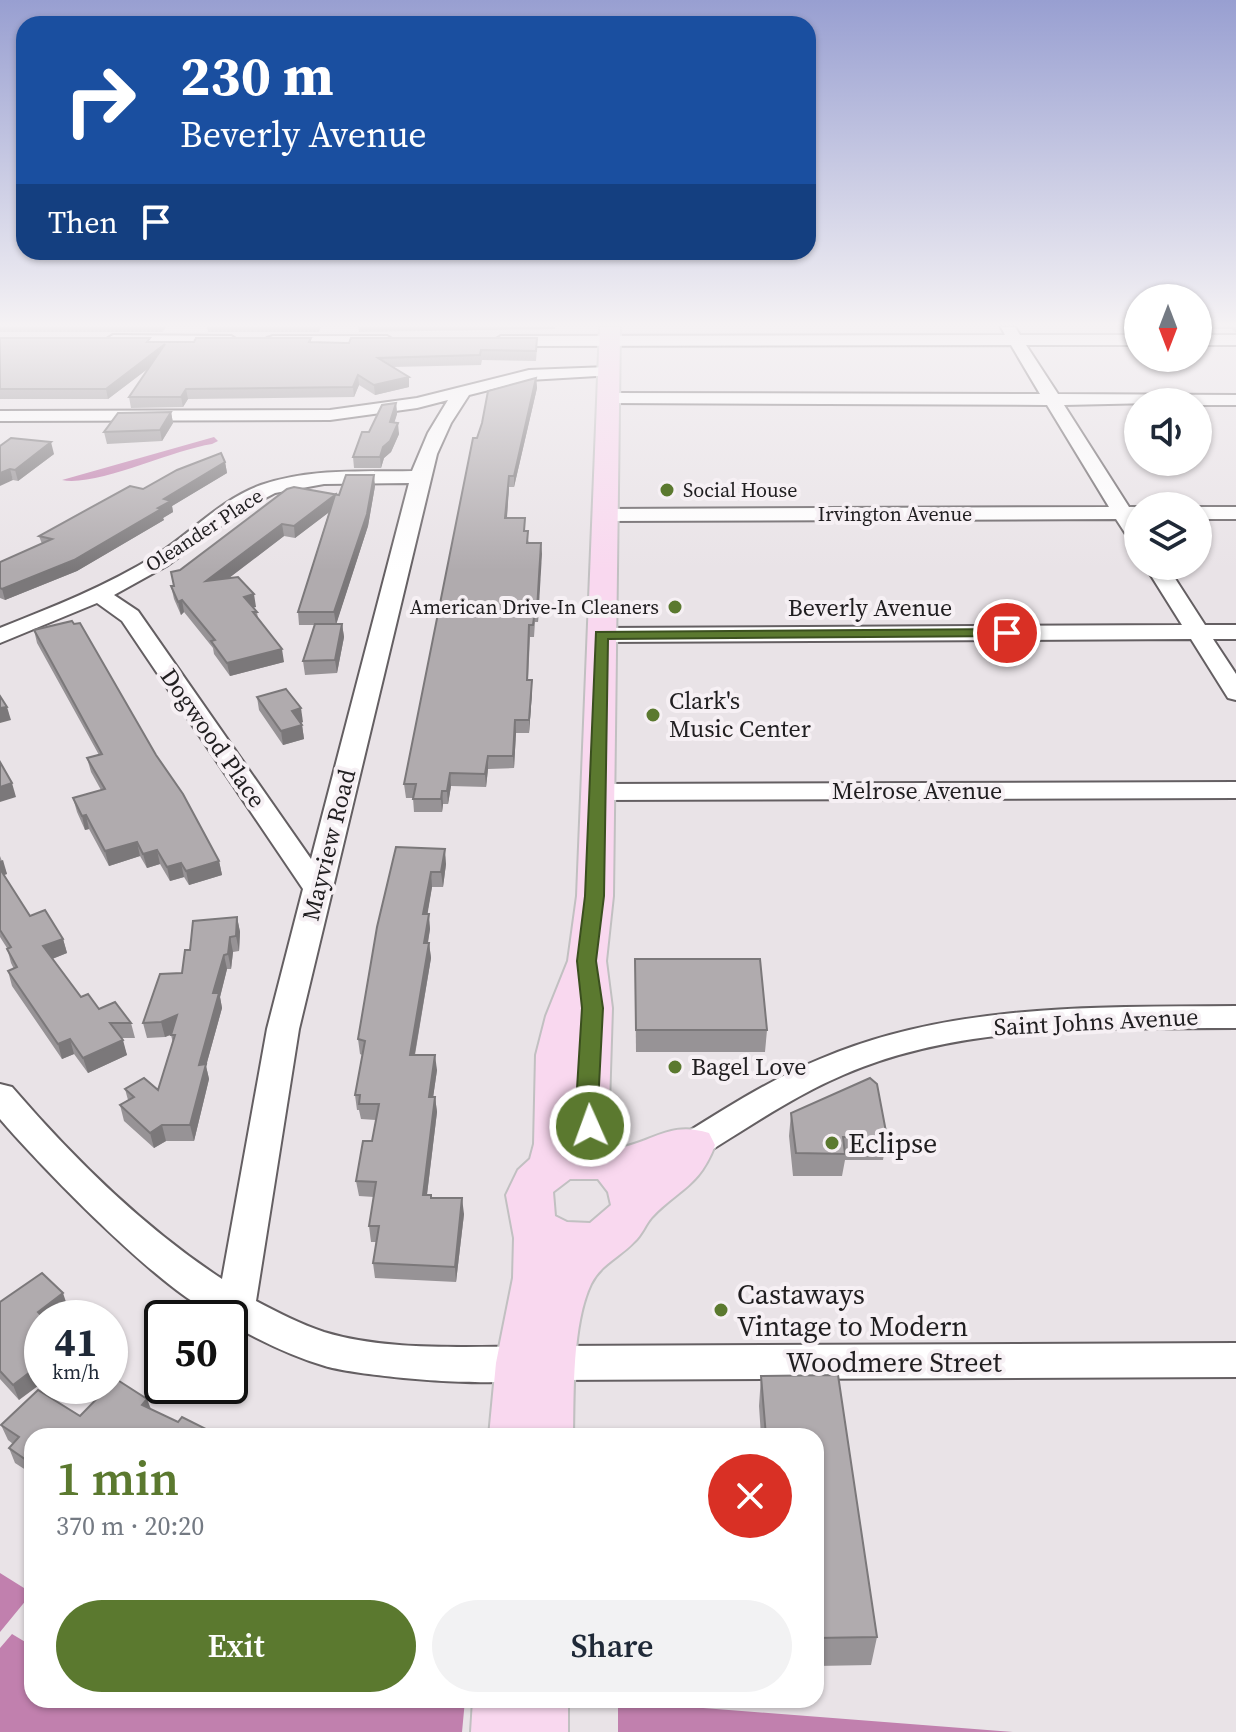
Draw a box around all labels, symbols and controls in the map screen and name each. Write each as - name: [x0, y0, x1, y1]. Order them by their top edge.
- text: 230 m: [180, 37, 334, 114]
- icon: right: [48, 48, 152, 152]
- text: Beverly Avenue: [180, 110, 427, 159]
- icon: arrive: [134, 200, 178, 244]
- text: Then: [48, 202, 118, 243]
- north arrow: [1124, 284, 1212, 372]
- map controls: [1124, 284, 1212, 580]
- button: sound: [1124, 388, 1212, 476]
- place label: Social House: [683, 476, 797, 504]
- marker: Social House: [658, 481, 676, 499]
- street label: Oleander Place: [140, 482, 268, 578]
- button: layers: [1124, 492, 1212, 580]
- street label: Irvington Avenue: [818, 500, 972, 528]
- street label: Beverly Avenue: [788, 591, 952, 624]
- place label: American Drive-In Cleaners: [410, 593, 659, 621]
- marker: American Drive-In Cleaners: [666, 598, 684, 616]
- pin: [973, 599, 1041, 667]
- icon: arrive: [985, 611, 1029, 655]
- street label: Dogwood Place: [153, 661, 274, 814]
- place label: Clark's Music Center: [669, 684, 811, 745]
- marker: Clark's Music Center: [644, 706, 662, 724]
- street label: Mayview Road: [294, 765, 363, 924]
- street label: Melrose Avenue: [832, 774, 1002, 807]
- street label: Saint Johns Avenue: [993, 1000, 1199, 1043]
- place label: Bagel Love: [691, 1050, 806, 1083]
- marker: Bagel Love: [666, 1058, 684, 1076]
- position arrow: [548, 1084, 632, 1168]
- place label: Eclipse: [848, 1124, 937, 1162]
- marker: Eclipse: [823, 1134, 841, 1152]
- place label: Castaways Vintage to Modern: [737, 1275, 968, 1345]
- speed limit sign: 50: [144, 1300, 248, 1404]
- marker: Castaways Vintage to Modern: [712, 1301, 730, 1319]
- text: 41: [54, 1315, 98, 1369]
- street label: Woodmere Street: [786, 1343, 1003, 1381]
- text: km/h: [52, 1358, 100, 1386]
- text: 1 min: [56, 1445, 179, 1511]
- button: close: [708, 1454, 792, 1538]
- text: 370 m · 20:20: [56, 1508, 204, 1544]
- button: Exit: [56, 1600, 416, 1692]
- button: Share: [432, 1600, 792, 1692]

